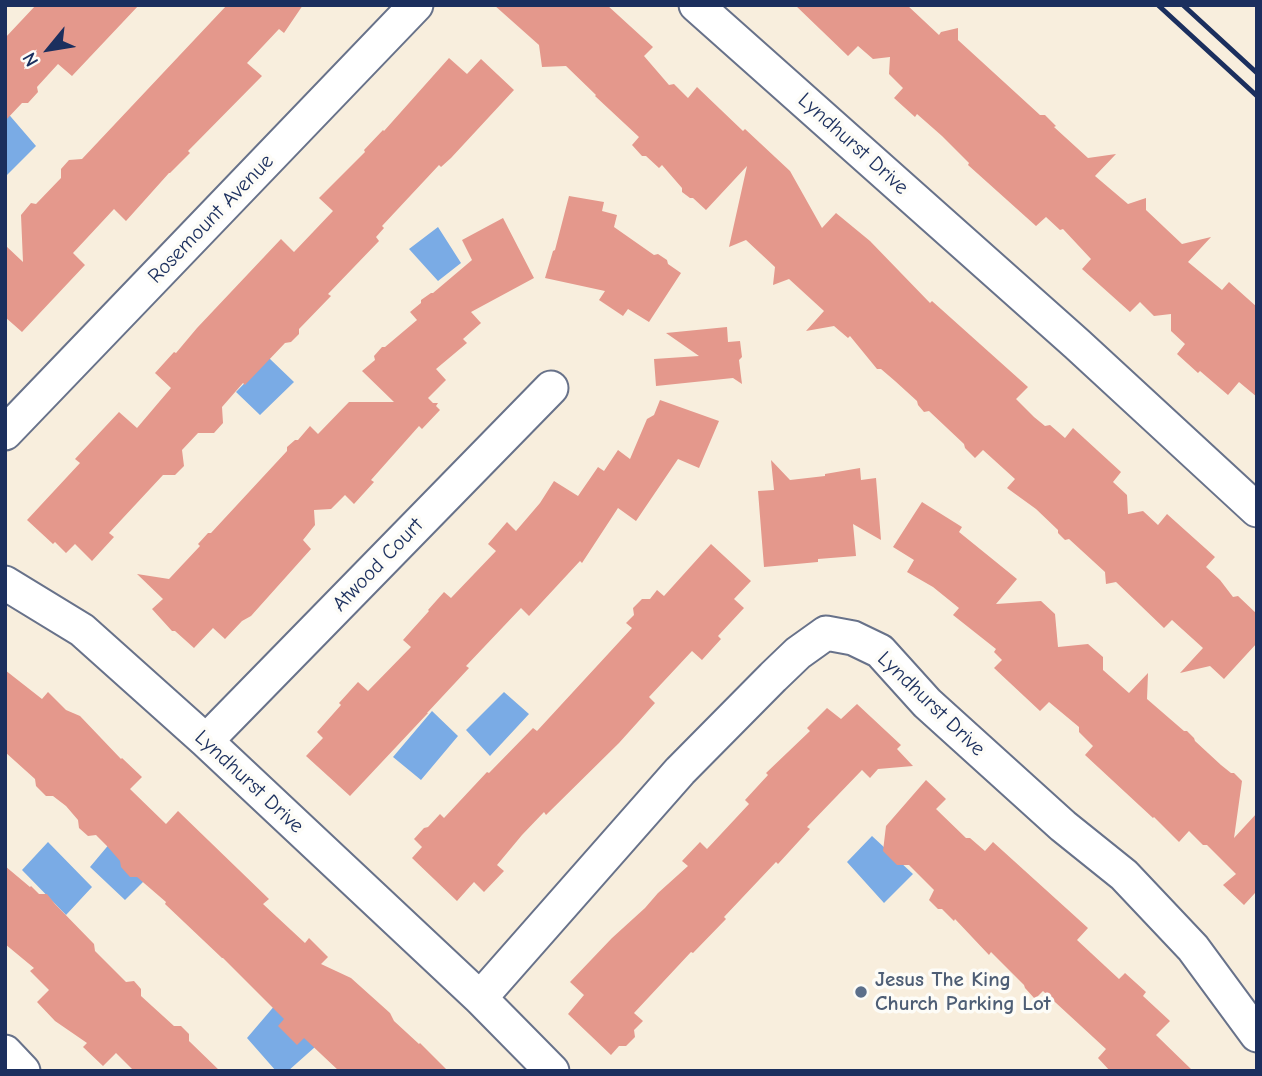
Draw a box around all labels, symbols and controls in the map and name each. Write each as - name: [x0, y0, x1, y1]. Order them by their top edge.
- north arrow: [14, 14, 84, 84]
- text: N: [18, 49, 43, 70]
- street label: Lyndhurst Drive: [793, 88, 913, 200]
- street label: Rosemount Avenue: [143, 149, 279, 289]
- street label: Atwood Court: [327, 513, 429, 617]
- street label: Lyndhurst Drive: [872, 646, 990, 762]
- street label: Lyndhurst Drive: [189, 725, 309, 839]
- place label: Jesus The King Church Parking Lot: [875, 967, 1051, 1017]
- marker: Jesus The King Church Parking Lot: [853, 984, 869, 1000]

